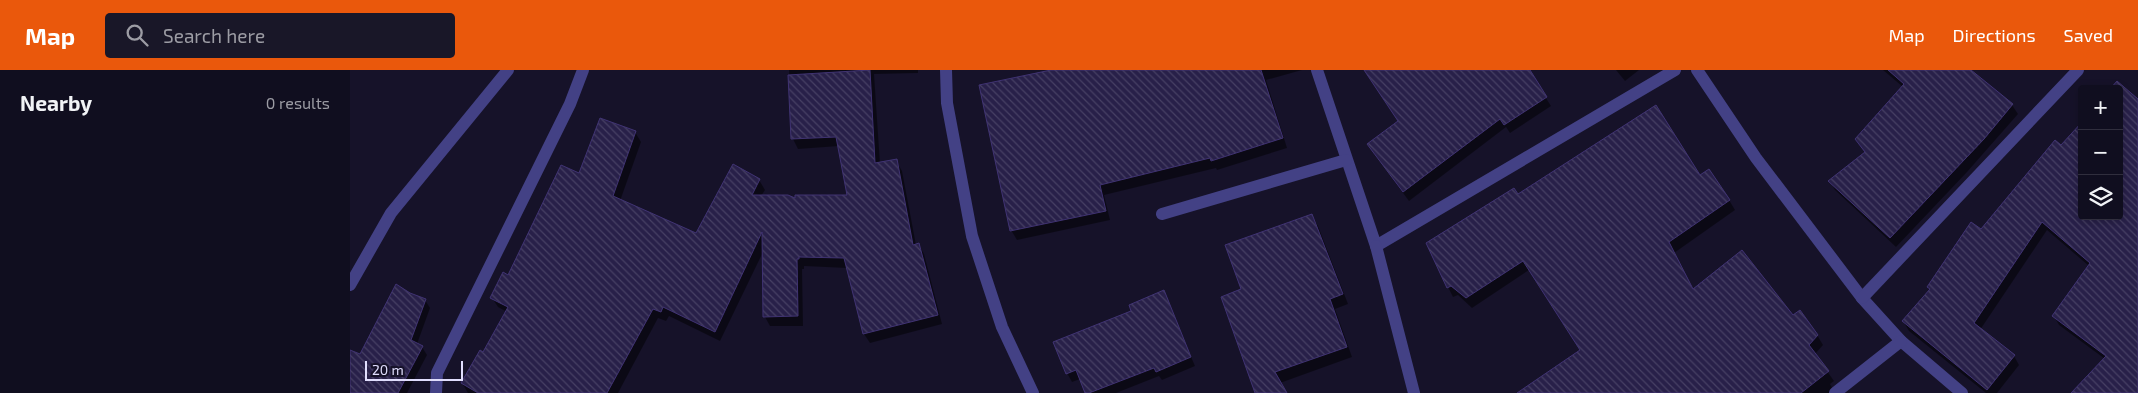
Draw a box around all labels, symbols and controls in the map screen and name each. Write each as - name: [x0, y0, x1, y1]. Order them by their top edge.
- search box: [105, 13, 455, 58]
- text: Map: [25, 21, 75, 50]
- icon: search: [123, 21, 151, 49]
- text: Search here: [163, 24, 265, 47]
- text: Map: [1888, 24, 1925, 46]
- text: Directions: [1953, 24, 2036, 46]
- text: Saved: [2064, 24, 2113, 46]
- map controls: [2078, 85, 2123, 220]
- button: +: [2078, 85, 2123, 130]
- text: Nearby: [20, 90, 92, 115]
- text: 0 results: [266, 93, 330, 112]
- button: −: [2078, 130, 2123, 175]
- button: layers: [2078, 175, 2123, 220]
- scale bar: [365, 358, 462, 381]
- text: 20 m: [372, 361, 404, 378]

